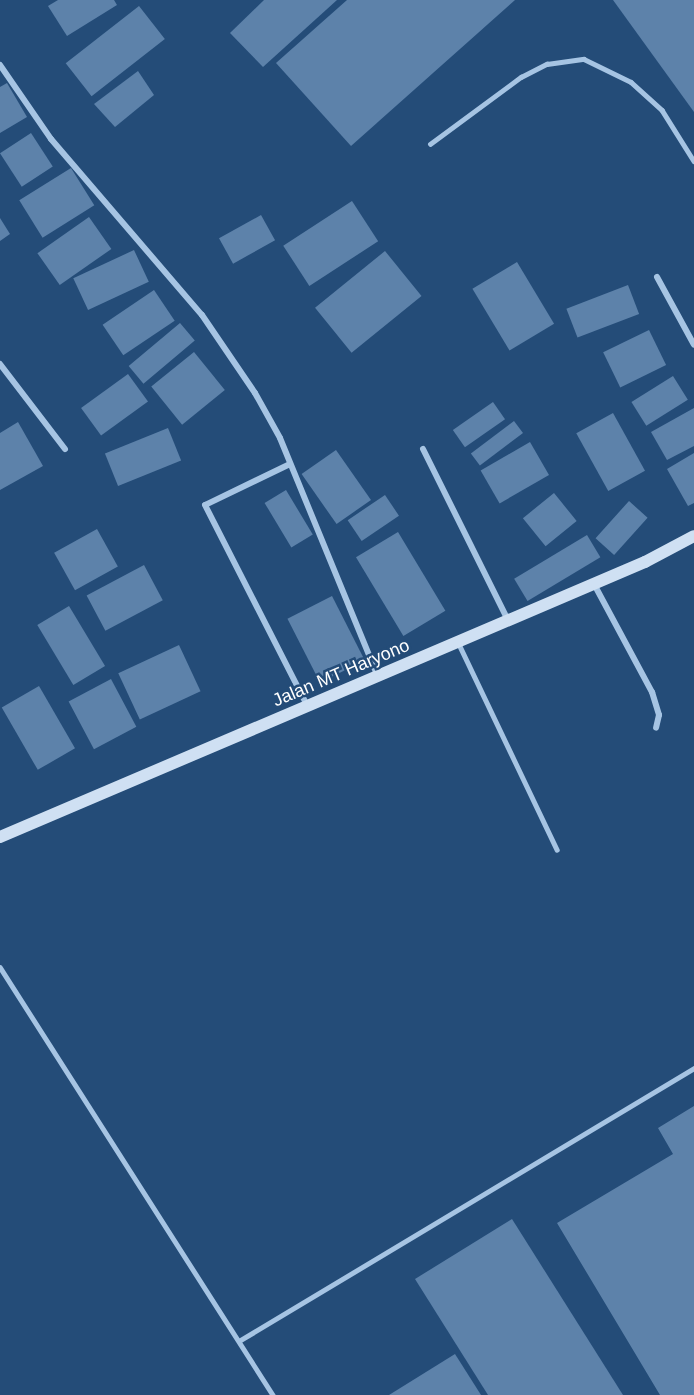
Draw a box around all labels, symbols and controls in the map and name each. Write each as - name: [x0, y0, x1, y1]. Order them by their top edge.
- street label: Jalan MT Haryono: [269, 634, 413, 712]

